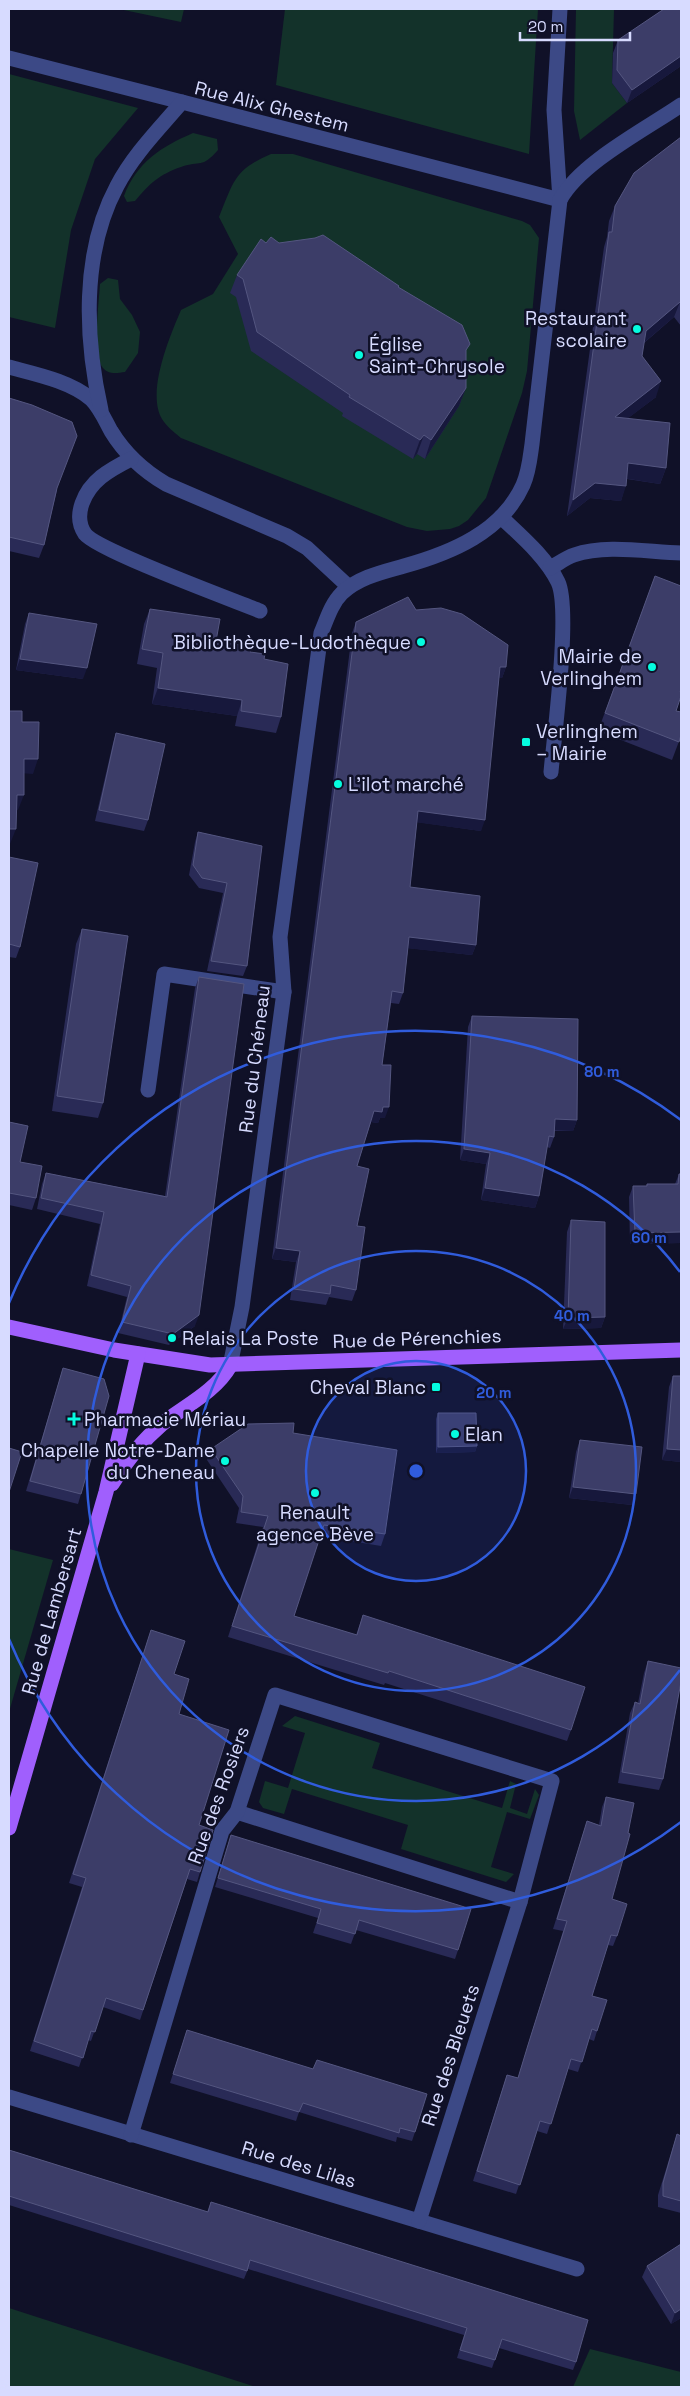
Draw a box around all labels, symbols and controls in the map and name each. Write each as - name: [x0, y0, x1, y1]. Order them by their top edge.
- scale bar: [520, 10, 630, 42]
- text: 20 m: [528, 17, 563, 36]
- street label: Rue Alix Ghestem: [192, 75, 352, 138]
- place label: Restaurant scolaire: [525, 306, 627, 353]
- marker: Restaurant scolaire: [631, 323, 643, 335]
- place label: Église Saint-Chrysole: [369, 332, 505, 379]
- marker: Église Saint-Chrysole: [353, 349, 365, 361]
- place label: Bibliothèque-Ludothèque: [173, 630, 411, 655]
- marker: Bibliothèque-Ludothèque: [415, 636, 427, 648]
- place label: Mairie de Verlinghem: [540, 644, 642, 691]
- marker: Mairie de Verlinghem: [646, 661, 658, 673]
- place label: Verlinghem – Mairie: [536, 719, 638, 766]
- marker: Verlinghem – Mairie: [520, 736, 532, 748]
- place label: L'ilot marché: [348, 772, 464, 797]
- marker: L'ilot marché: [332, 778, 344, 790]
- street label: Rue du Chéneau: [233, 984, 276, 1134]
- text: 80 m: [584, 1062, 620, 1081]
- text: 60 m: [631, 1228, 667, 1247]
- text: 40 m: [554, 1306, 590, 1325]
- street label: Rue de Pérenchies: [332, 1323, 502, 1354]
- place label: Relais La Poste: [182, 1326, 319, 1351]
- marker: Relais La Poste: [166, 1332, 178, 1344]
- place label: Cheval Blanc: [310, 1375, 426, 1400]
- marker: Cheval Blanc: [430, 1381, 442, 1393]
- text: 20 m: [476, 1383, 512, 1402]
- place label: Pharmacie Mériau: [84, 1407, 246, 1432]
- marker: Pharmacie Mériau: [68, 1413, 80, 1425]
- place label: Elan: [465, 1422, 503, 1447]
- marker: Elan: [449, 1428, 461, 1440]
- place label: Chapelle Notre-Dame du Cheneau: [21, 1438, 215, 1485]
- marker: Chapelle Notre-Dame du Cheneau: [219, 1455, 231, 1467]
- centre of rings: [407, 1462, 425, 1480]
- marker: Renault agence Bève: [309, 1487, 321, 1499]
- place label: Renault agence Bève: [256, 1500, 374, 1547]
- street label: Rue de Lambersart: [16, 1525, 87, 1698]
- street label: Rue des Rosiers: [182, 1723, 255, 1867]
- street label: Rue des Bleuets: [416, 1981, 485, 2129]
- street label: Rue des Lilas: [238, 2135, 359, 2194]

